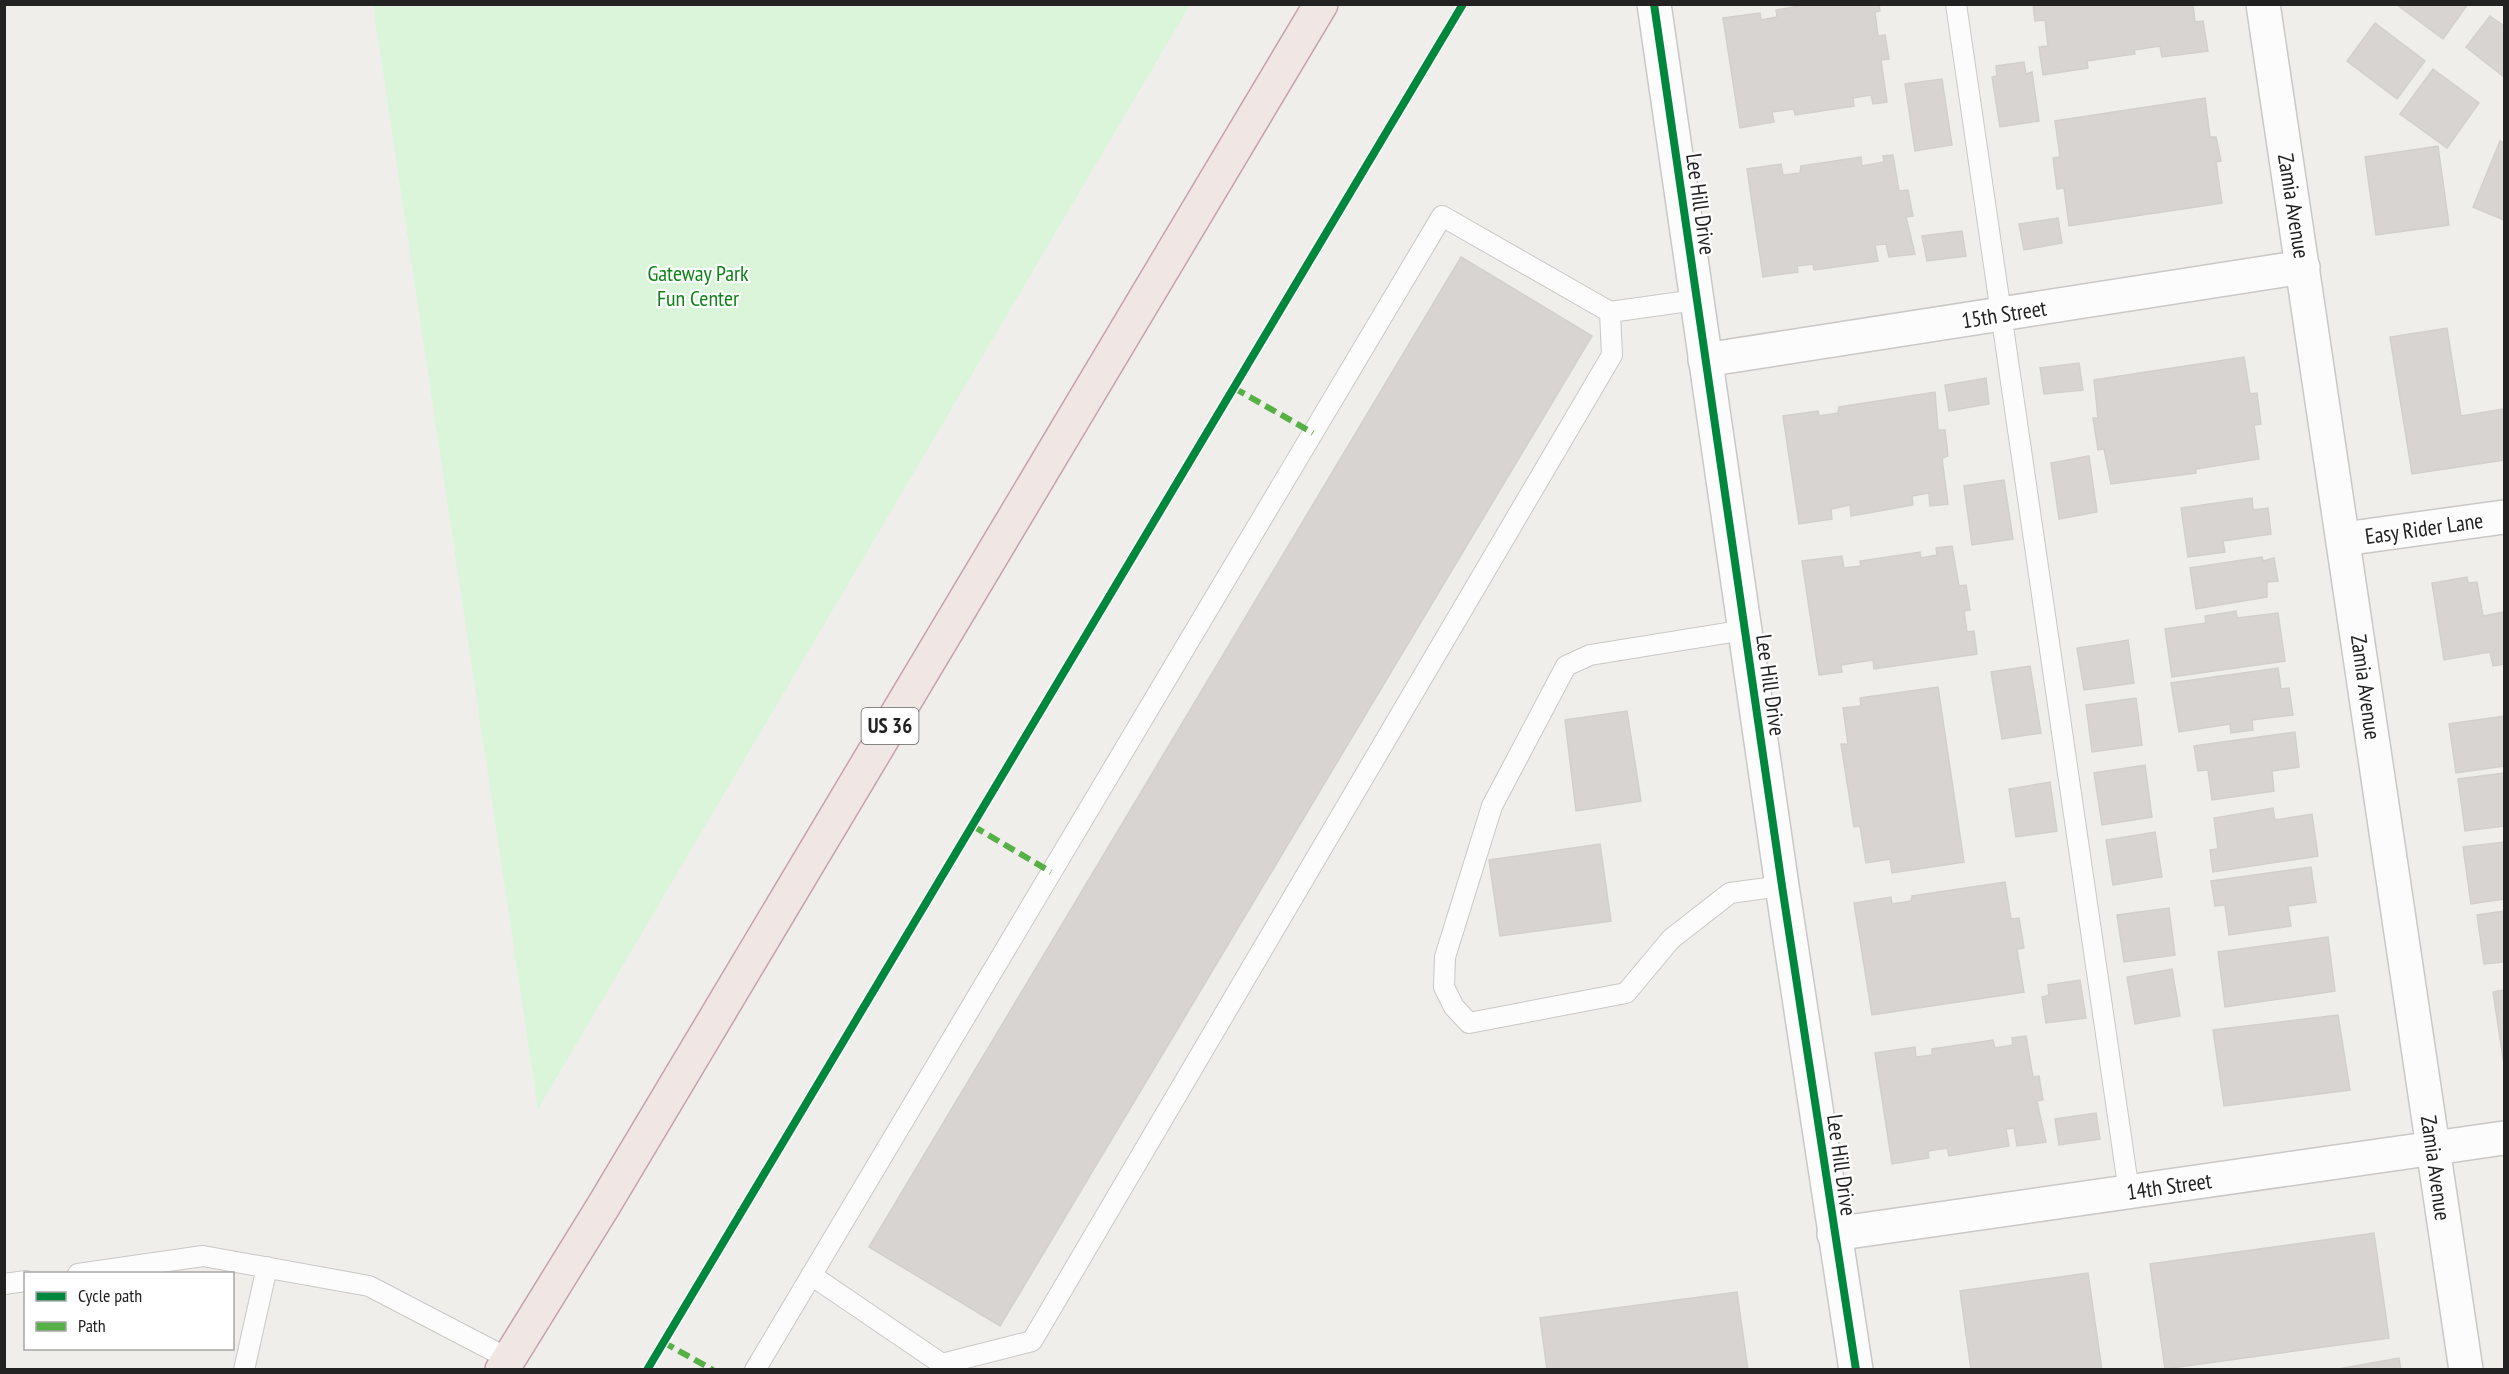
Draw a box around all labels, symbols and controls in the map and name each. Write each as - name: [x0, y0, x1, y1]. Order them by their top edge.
- street label: Lee Hill Drive: [1680, 151, 1722, 257]
- street label: Zamia Avenue: [2272, 152, 2316, 260]
- park label: Gateway Park Fun Center: [647, 259, 749, 312]
- street label: 15th Street: [1959, 293, 2049, 335]
- street label: Easy Rider Lane: [2363, 506, 2485, 550]
- street label: Lee Hill Drive: [1750, 632, 1792, 738]
- street label: Zamia Avenue: [2345, 633, 2387, 741]
- road number: US 36: [862, 708, 918, 744]
- street label: Lee Hill Drive: [1821, 1112, 1863, 1218]
- street label: Zamia Avenue: [2415, 1114, 2457, 1222]
- street label: 14th Street: [2125, 1166, 2213, 1206]
- legend: [24, 1272, 234, 1350]
- text: Cycle path: [78, 1284, 142, 1307]
- text: Path: [78, 1314, 106, 1337]

